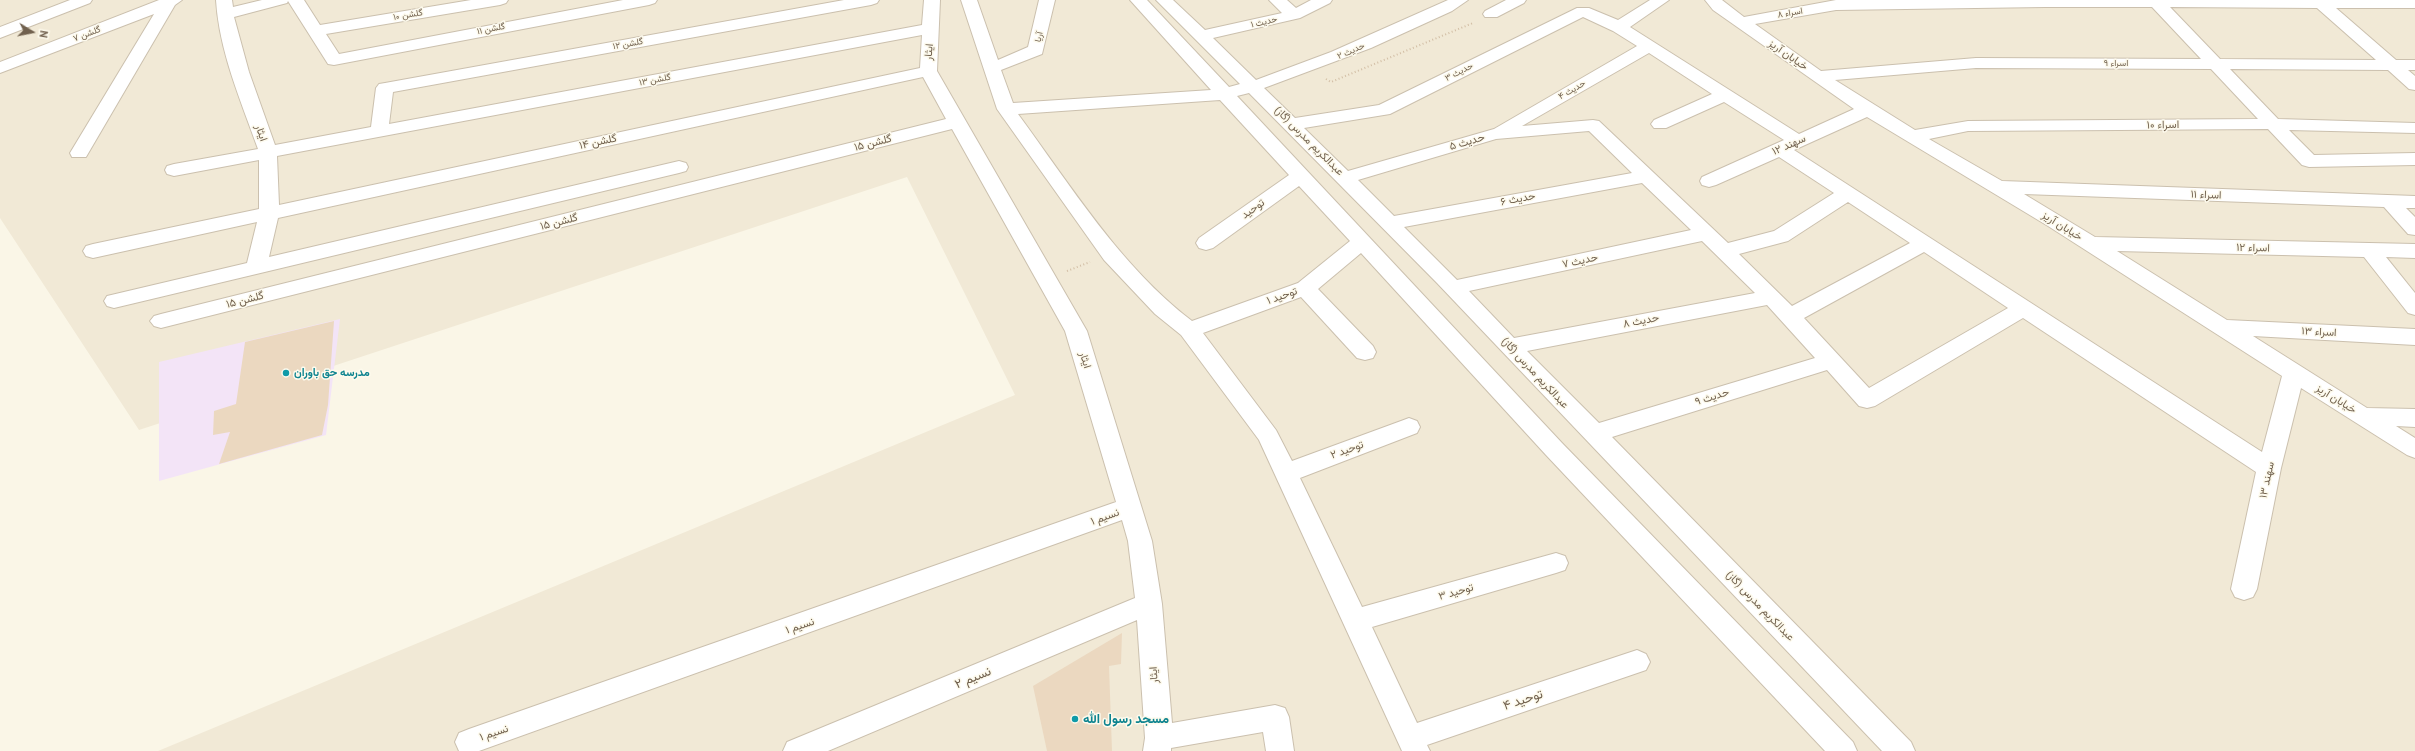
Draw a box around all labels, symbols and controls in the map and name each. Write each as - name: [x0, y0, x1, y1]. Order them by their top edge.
- street label: اسراء ۸: [1777, 5, 1803, 21]
- street label: گلشن ۱۰: [392, 7, 424, 23]
- north arrow: [12, 12, 52, 52]
- street label: حدیث ۱: [1250, 14, 1278, 30]
- street label: گلشن ۱۱: [476, 21, 506, 37]
- street label: گلشن ۷: [72, 24, 102, 44]
- text: N: [36, 29, 51, 39]
- street label: آریا: [1033, 31, 1045, 43]
- street label: گلشن ۱۲: [612, 36, 644, 52]
- street label: خیابان آریز: [1766, 37, 1810, 73]
- street label: حدیث ۲: [1336, 40, 1366, 62]
- street label: ایثار: [922, 43, 936, 61]
- street label: اسراء ۹: [2104, 58, 2128, 68]
- street label: حدیث ۳: [1443, 60, 1475, 84]
- street label: گلشن ۱۳: [638, 72, 672, 88]
- street label: حدیث ۴: [1557, 78, 1587, 102]
- street label: عبدالکریم مدرس (گاز): [1272, 104, 1346, 178]
- street label: اسراء ۱۰: [2147, 118, 2179, 132]
- street label: ایثار: [252, 123, 270, 143]
- street label: حدیث ۵: [1448, 131, 1486, 153]
- street label: گلشن ۱۴: [578, 132, 618, 152]
- street label: گلشن ۱۵: [853, 132, 893, 154]
- street label: سهند ۱۲: [1770, 132, 1808, 158]
- street label: اسراء ۱۱: [2190, 188, 2222, 202]
- street label: حدیث ۶: [1499, 189, 1537, 209]
- street label: توحید: [1239, 196, 1267, 222]
- street label: خیابان آریز: [2039, 208, 2085, 244]
- street label: گلشن ۱۵: [539, 211, 579, 233]
- street label: اسراء ۱۲: [2236, 241, 2270, 255]
- street label: حدیث ۷: [1561, 251, 1599, 271]
- street label: توحید ۱: [1265, 284, 1299, 308]
- street label: گلشن ۱۵: [225, 289, 265, 311]
- street label: حدیث ۸: [1622, 311, 1660, 331]
- street label: اسراء ۱۳: [2301, 324, 2337, 340]
- street label: عبدالکریم مدرس (گاز): [1499, 335, 1571, 411]
- street label: ایثار: [1076, 350, 1094, 370]
- place label: مدرسه حق باوران: [294, 366, 370, 380]
- marker: مدرسه حق باوران: [281, 368, 291, 378]
- street label: خیابان آریز: [2313, 381, 2359, 417]
- street label: حدیث ۹: [1693, 386, 1731, 408]
- street label: توحید ۲: [1329, 438, 1365, 462]
- street label: سهند ۱۳: [2257, 461, 2277, 499]
- street label: نسیم ۱: [1089, 506, 1121, 528]
- street label: عبدالکریم مدرس (گاز): [1723, 568, 1797, 644]
- street label: توحید ۳: [1437, 581, 1475, 603]
- street label: نسیم ۱: [784, 615, 816, 637]
- street label: نسیم ۲: [953, 663, 993, 693]
- street label: ایثار: [1147, 666, 1161, 684]
- street label: توحید ۴: [1501, 686, 1545, 714]
- place label: مسجد رسول الله: [1083, 711, 1169, 727]
- marker: مسجد رسول الله: [1070, 714, 1080, 724]
- street label: نسیم ۱: [478, 722, 510, 744]

